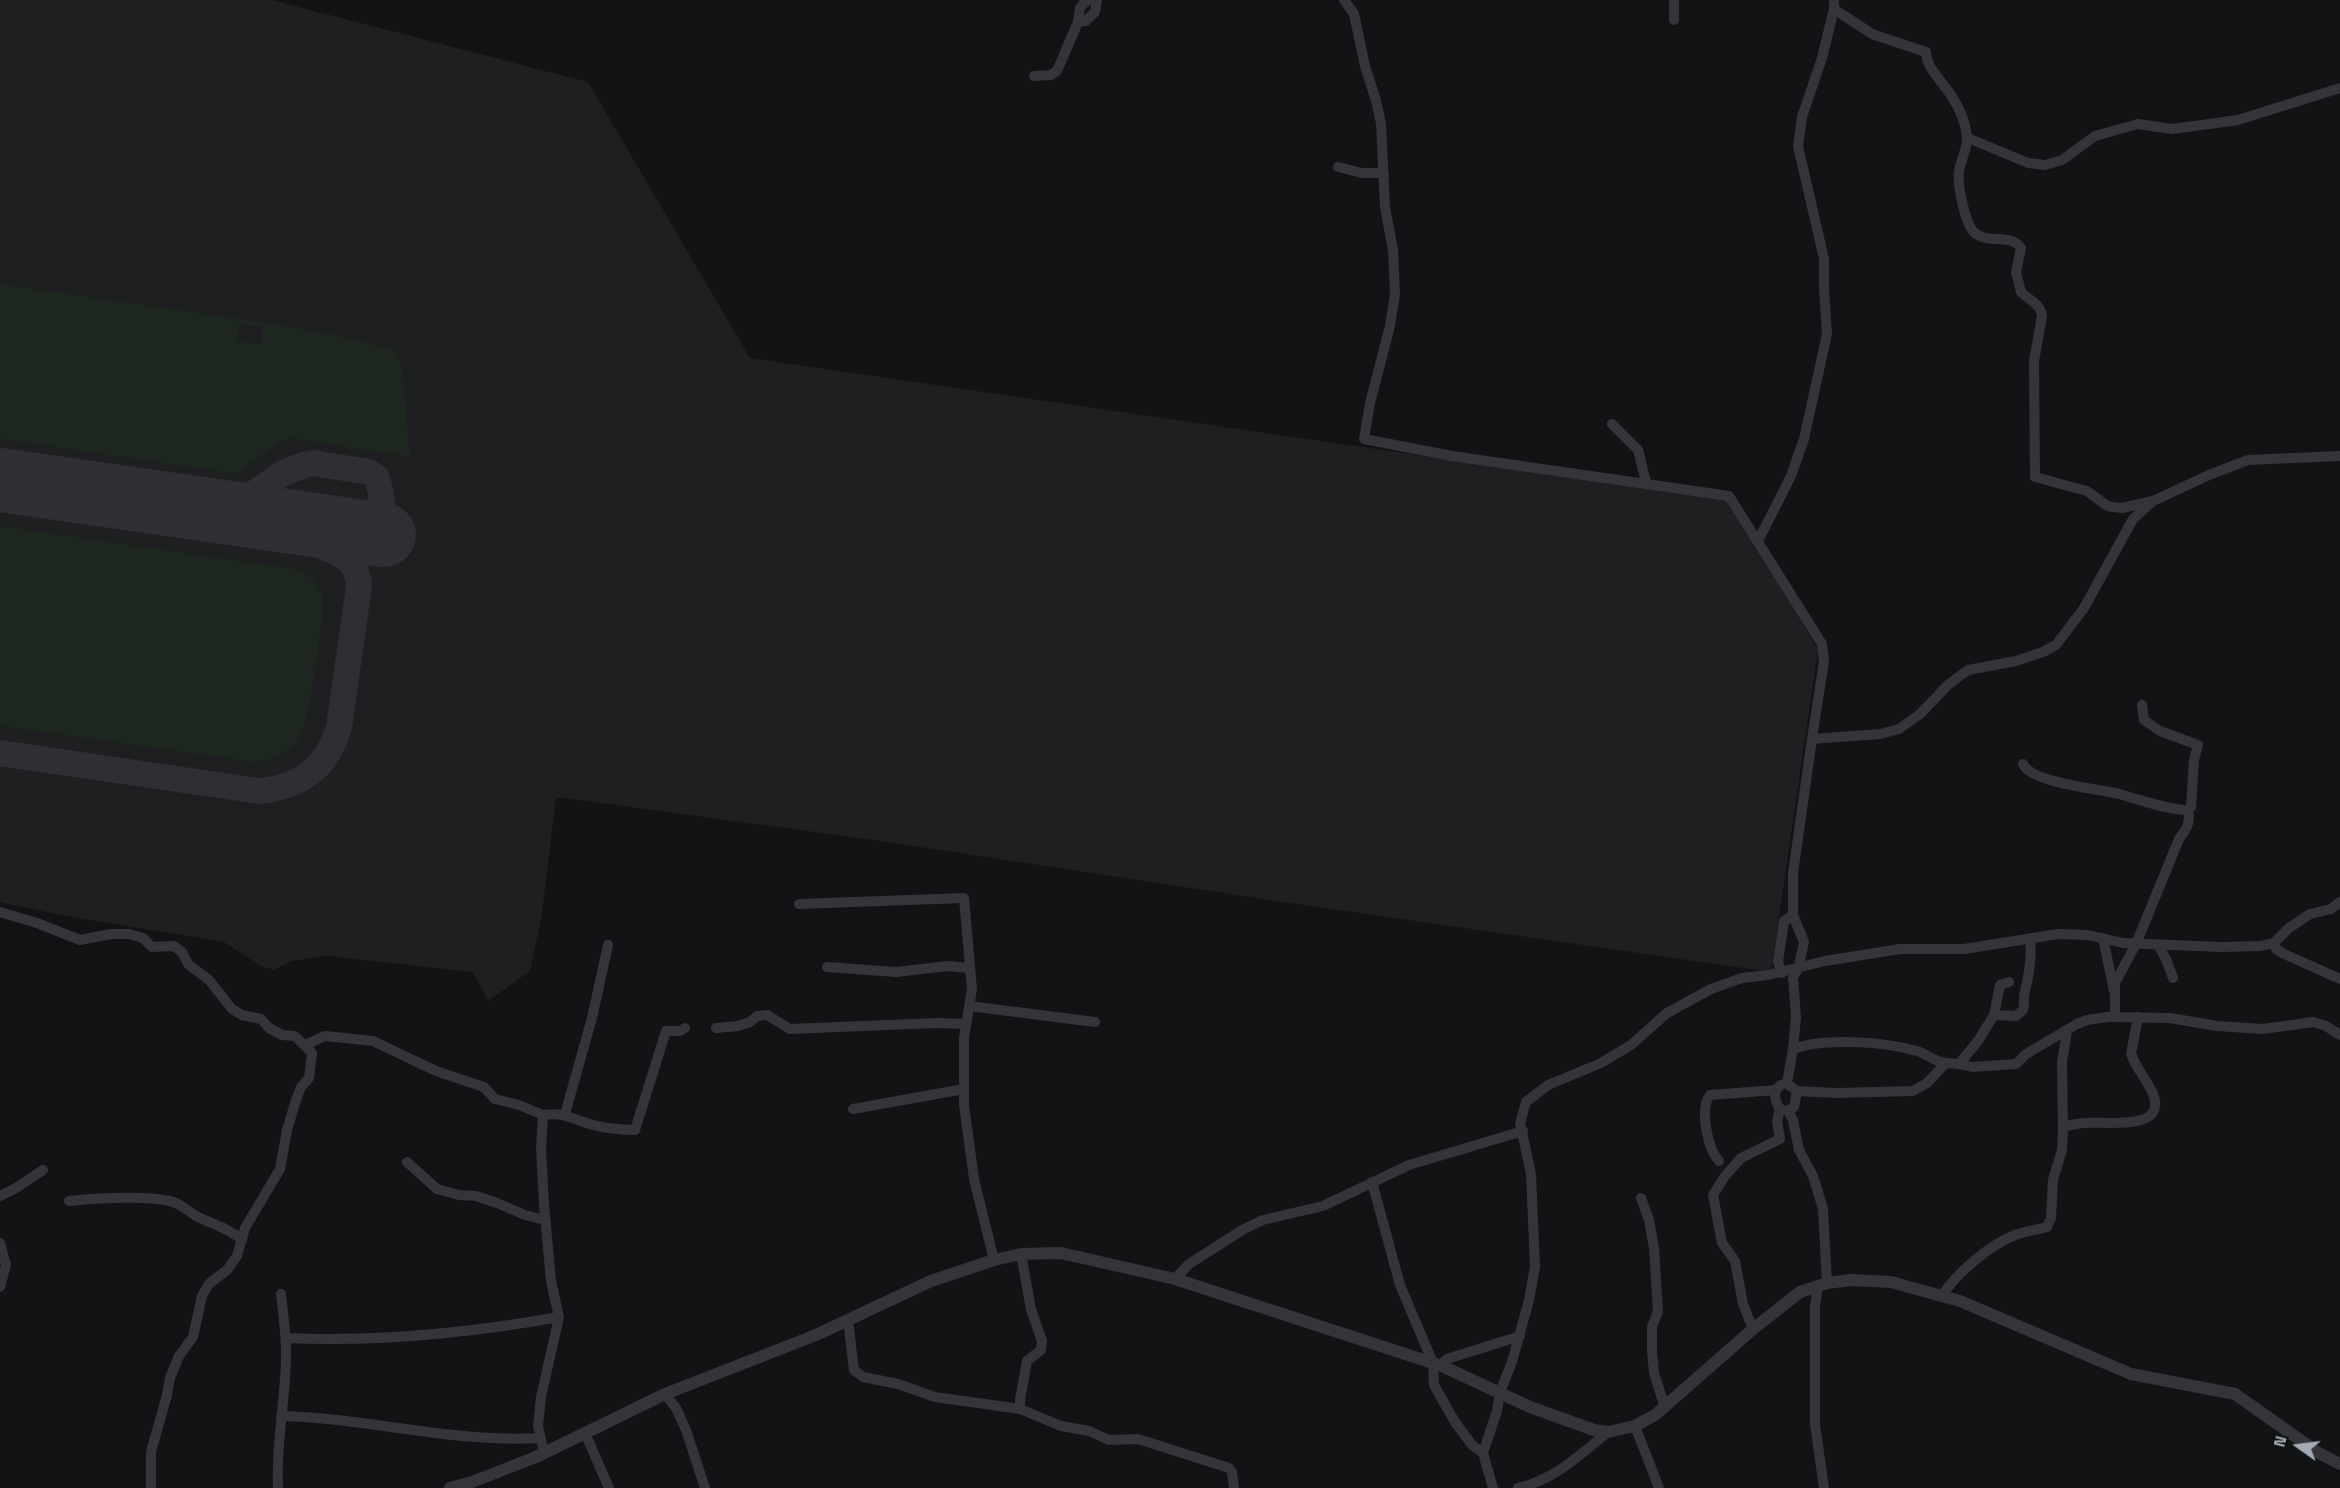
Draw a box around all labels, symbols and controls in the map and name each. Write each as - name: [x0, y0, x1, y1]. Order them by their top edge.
- north arrow: [2268, 1416, 2328, 1476]
- text: N: [2269, 1434, 2292, 1449]

